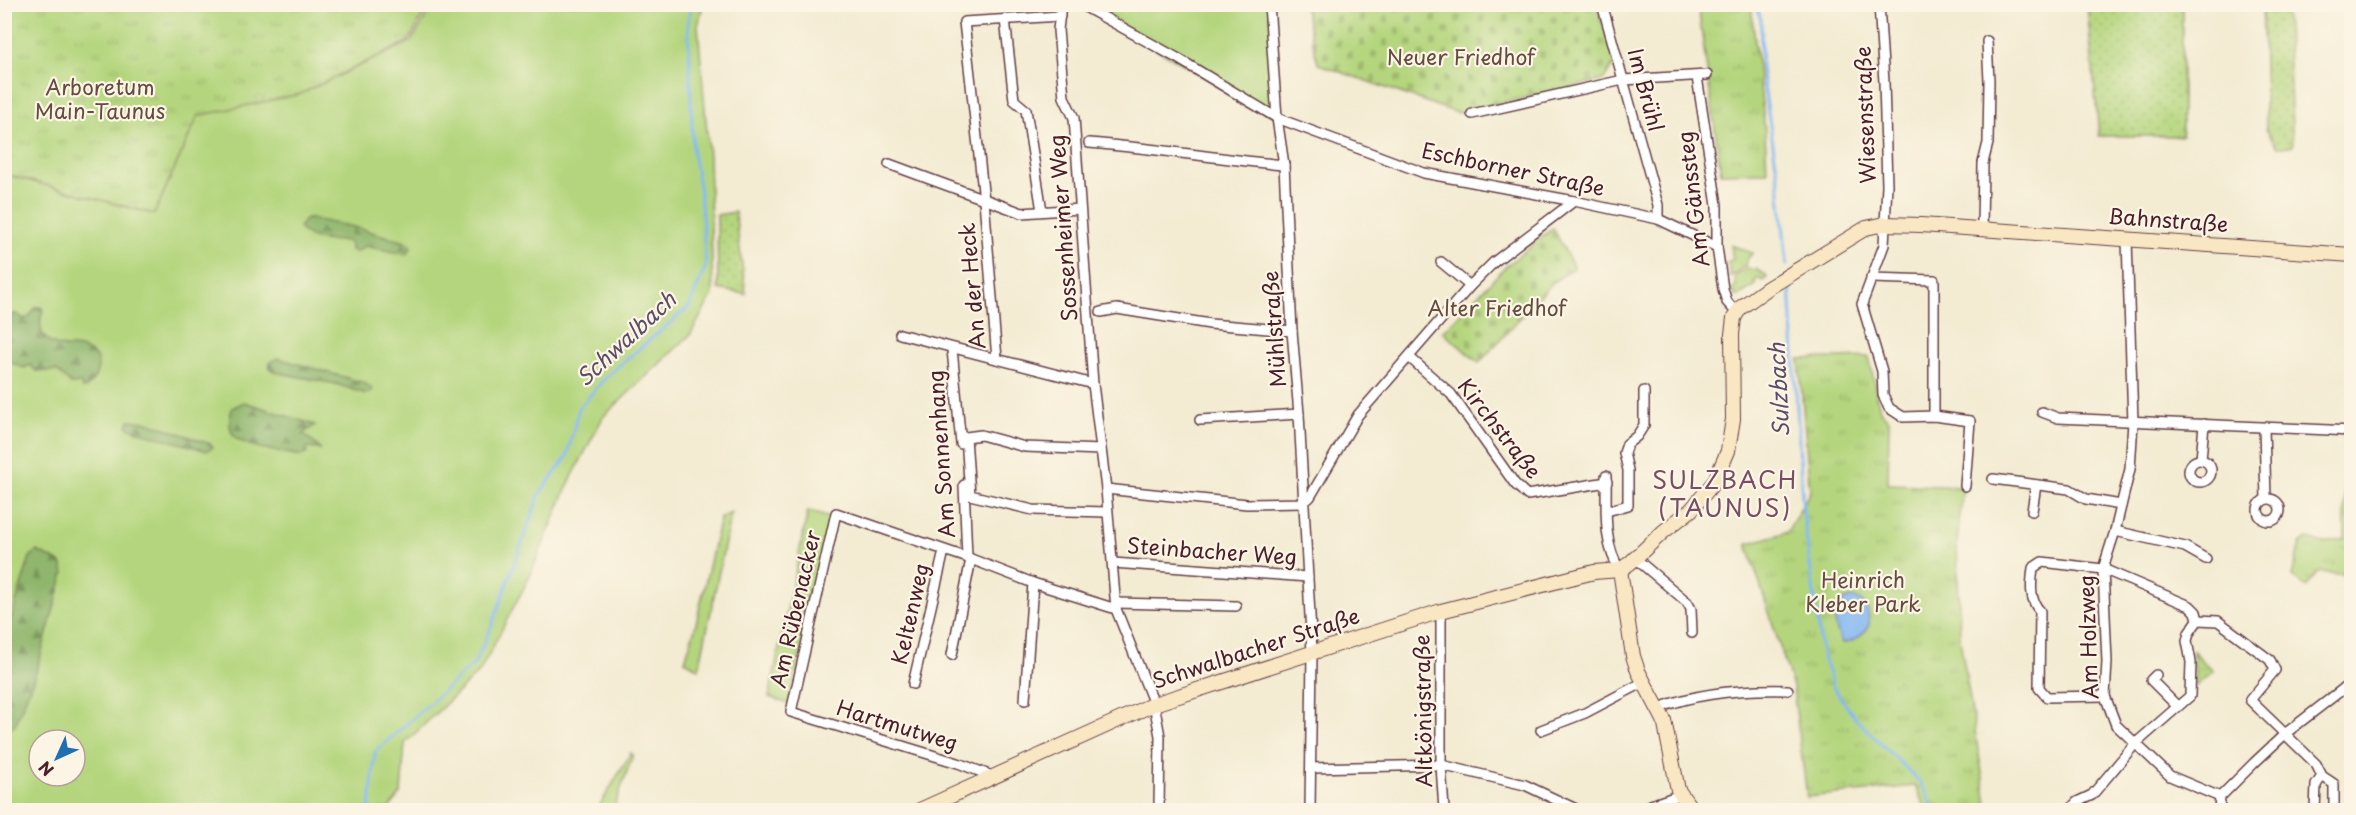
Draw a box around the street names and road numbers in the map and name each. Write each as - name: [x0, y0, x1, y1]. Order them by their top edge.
- street label: Im Brühl: [1620, 44, 1673, 135]
- street label: Wiesenstraße: [1846, 46, 1882, 185]
- street label: Am Gänssteg: [1668, 130, 1716, 269]
- street label: Eschborner Straße: [1419, 133, 1608, 203]
- street label: Sossenheimer Weg: [1040, 134, 1084, 323]
- street label: Bahnstraße: [2107, 199, 2229, 239]
- street label: An der Heck: [950, 221, 992, 351]
- street label: Mühlstraße: [1253, 270, 1293, 389]
- street label: Am Sonnenhang: [918, 369, 962, 539]
- street label: Kirchstraße: [1451, 371, 1550, 485]
- street label: Am Rübenacker: [760, 526, 828, 691]
- street label: Steinbacher Weg: [1126, 528, 1298, 572]
- street label: Keltenweg: [882, 560, 936, 667]
- street label: Am Holzweg: [2069, 574, 2105, 700]
- street label: Schwalbacher Straße: [1147, 598, 1363, 696]
- street label: Altkönigstraße: [1405, 634, 1439, 788]
- street label: Hartmutweg: [833, 690, 962, 758]

